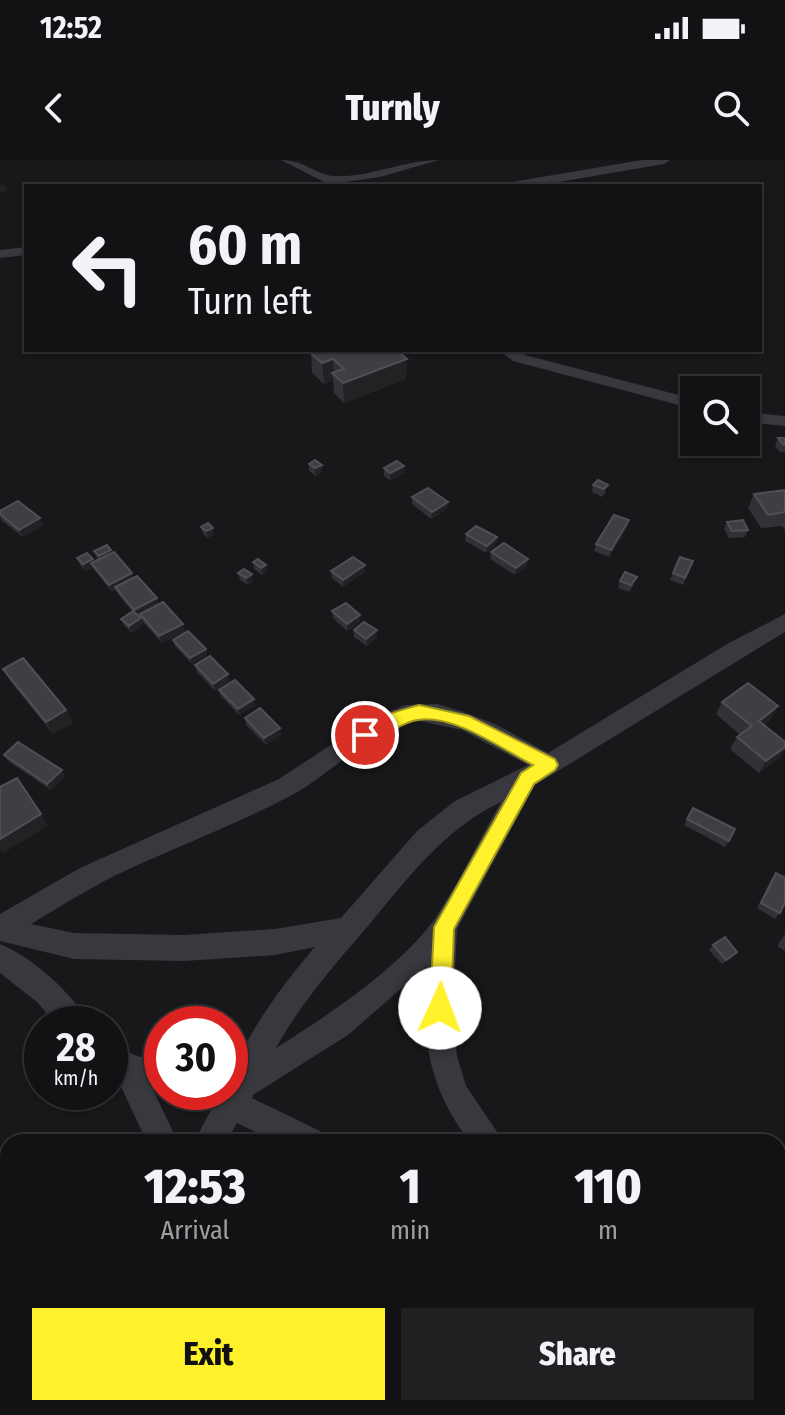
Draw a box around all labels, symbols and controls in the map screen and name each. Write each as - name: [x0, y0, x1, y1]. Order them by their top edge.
- text: 12:52: [40, 10, 102, 46]
- icon: back: [32, 86, 76, 130]
- text: Turnly: [345, 86, 440, 130]
- icon: search: [709, 86, 753, 130]
- text: 60 m: [188, 212, 302, 279]
- icon: left: [56, 216, 160, 320]
- text: Turn left: [188, 280, 312, 324]
- map controls: [680, 376, 760, 456]
- button: search: [680, 376, 760, 456]
- pin: [331, 701, 399, 769]
- icon: arrive: [343, 713, 387, 757]
- position arrow: [398, 966, 482, 1050]
- speed limit sign: 30: [144, 1006, 248, 1110]
- text: 28: [56, 1024, 96, 1072]
- text: km/h: [54, 1066, 98, 1090]
- text: 12:53: [144, 1158, 246, 1216]
- text: 1: [400, 1158, 421, 1216]
- text: 110: [574, 1158, 642, 1216]
- text: Arrival: [161, 1215, 229, 1246]
- text: min: [390, 1215, 430, 1246]
- text: m: [598, 1215, 618, 1246]
- button: Exit: [32, 1308, 385, 1400]
- button: Share: [401, 1308, 754, 1400]

